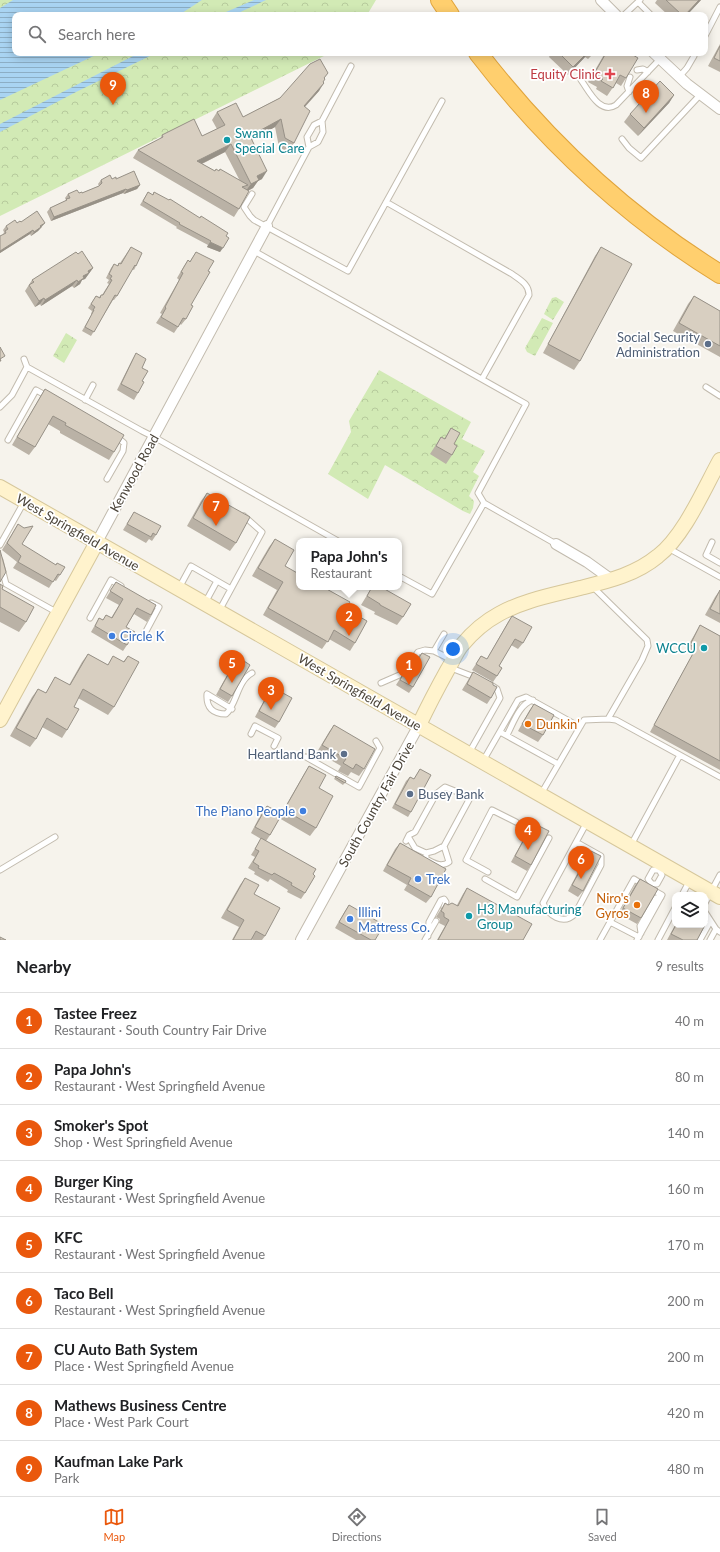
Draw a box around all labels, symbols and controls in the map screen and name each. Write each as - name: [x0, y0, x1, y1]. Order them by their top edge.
- search box: [12, 12, 708, 56]
- icon: search: [26, 23, 48, 45]
- text: Search here: [58, 25, 135, 43]
- place label: Equity Clinic: [530, 66, 601, 82]
- marker: Equity Clinic: [604, 68, 616, 80]
- pin: 9: [100, 72, 126, 105]
- pin: 8: [633, 80, 659, 113]
- place label: Swann Special Care: [235, 125, 305, 156]
- marker: Swann Special Care: [222, 135, 232, 145]
- place label: Social Security Administration: [616, 329, 700, 360]
- marker: Social Security Administration: [703, 339, 713, 349]
- street label: Kenwood Road: [106, 431, 162, 515]
- street label: West Springfield Avenue: [13, 490, 143, 574]
- pin: 7: [203, 493, 229, 526]
- popup: [296, 538, 402, 590]
- text: Papa John's: [310, 547, 388, 565]
- text: Restaurant: [310, 565, 372, 581]
- pin: 2: [336, 603, 362, 636]
- place label: Circle K: [120, 628, 165, 644]
- marker: Circle K: [107, 631, 117, 641]
- your location: [443, 639, 463, 659]
- place label: WCCU: [656, 640, 696, 656]
- marker: WCCU: [699, 643, 709, 653]
- pin: 5: [219, 650, 245, 683]
- street label: West Springfield Avenue: [295, 650, 425, 734]
- pin: 1: [396, 652, 422, 685]
- pin: 3: [258, 677, 284, 710]
- place label: Dunkin': [536, 716, 580, 732]
- marker: Dunkin': [523, 719, 533, 729]
- street label: South Country Fair Drive: [335, 738, 417, 870]
- place label: Heartland Bank: [248, 746, 336, 762]
- marker: Heartland Bank: [339, 749, 349, 759]
- place label: Busey Bank: [418, 786, 485, 802]
- marker: Busey Bank: [405, 789, 415, 799]
- place label: The Piano People: [196, 803, 295, 819]
- marker: The Piano People: [298, 806, 308, 816]
- pin: 4: [515, 817, 541, 850]
- pin: 6: [568, 846, 594, 879]
- place label: Trek: [426, 871, 451, 887]
- marker: Trek: [413, 874, 423, 884]
- place label: Niro's Gyros: [596, 890, 629, 921]
- map controls: [672, 892, 708, 928]
- button: layers: [672, 892, 708, 928]
- marker: Niro's Gyros: [632, 900, 642, 910]
- place label: H3 Manufacturing Group: [477, 901, 582, 932]
- place label: Illini Mattress Co.: [358, 904, 430, 935]
- marker: H3 Manufacturing Group: [464, 911, 474, 921]
- marker: Illini Mattress Co.: [345, 914, 355, 924]
- text: Nearby: [16, 956, 71, 977]
- text: 9 results: [656, 958, 704, 974]
- text: Tastee Freez: [54, 1004, 137, 1022]
- text: 1: [25, 1013, 33, 1029]
- text: 40 m: [675, 1013, 704, 1029]
- text: Restaurant · South Country Fair Drive: [54, 1022, 267, 1038]
- text: Papa John's: [54, 1060, 131, 1078]
- text: 2: [25, 1069, 33, 1085]
- text: 80 m: [675, 1069, 704, 1085]
- text: Restaurant · West Springfield Avenue: [54, 1078, 265, 1094]
- text: Smoker's Spot: [54, 1116, 148, 1134]
- text: 3: [25, 1125, 33, 1141]
- text: 140 m: [667, 1125, 704, 1141]
- text: Shop · West Springfield Avenue: [54, 1134, 233, 1150]
- text: Burger King: [54, 1172, 133, 1190]
- text: 4: [25, 1181, 33, 1197]
- text: 160 m: [667, 1181, 704, 1197]
- text: Restaurant · West Springfield Avenue: [54, 1190, 265, 1206]
- text: KFC: [54, 1228, 83, 1246]
- text: 5: [25, 1237, 33, 1253]
- text: 170 m: [667, 1237, 704, 1253]
- text: Restaurant · West Springfield Avenue: [54, 1246, 265, 1262]
- text: Taco Bell: [54, 1284, 114, 1302]
- text: 6: [25, 1293, 33, 1309]
- text: 200 m: [667, 1293, 704, 1309]
- text: Restaurant · West Springfield Avenue: [54, 1302, 265, 1318]
- text: CU Auto Bath System: [54, 1340, 198, 1358]
- text: 7: [25, 1349, 33, 1365]
- text: 200 m: [667, 1349, 704, 1365]
- text: Place · West Springfield Avenue: [54, 1358, 234, 1374]
- text: Mathews Business Centre: [54, 1396, 227, 1414]
- text: 8: [25, 1405, 33, 1421]
- text: 420 m: [667, 1405, 704, 1421]
- text: Place · West Park Court: [54, 1414, 189, 1430]
- text: Kaufman Lake Park: [54, 1452, 183, 1470]
- text: 9: [25, 1461, 33, 1477]
- text: 480 m: [667, 1461, 704, 1477]
- text: Park: [54, 1470, 79, 1486]
- tab: Map: [103, 1506, 125, 1543]
- tab: Directions: [332, 1506, 381, 1543]
- tab: Saved: [588, 1506, 617, 1543]

